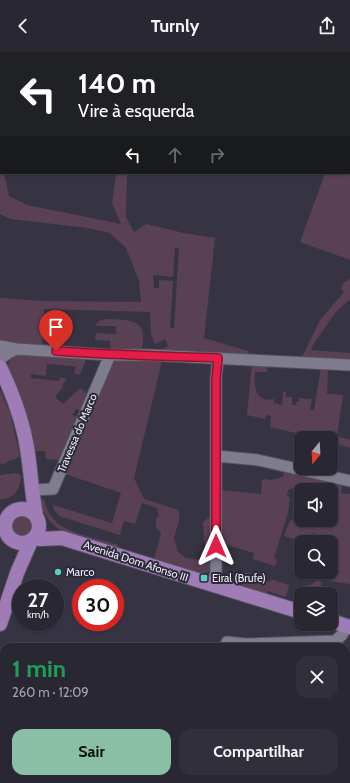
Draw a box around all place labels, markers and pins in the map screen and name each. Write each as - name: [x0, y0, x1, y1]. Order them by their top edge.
- pin: [39, 310, 73, 351]
- place label: Marco: [66, 565, 94, 579]
- marker: Marco: [53, 567, 63, 577]
- place label: Eiral (Brufe): [212, 571, 266, 585]
- marker: Eiral (Brufe): [199, 573, 209, 583]

